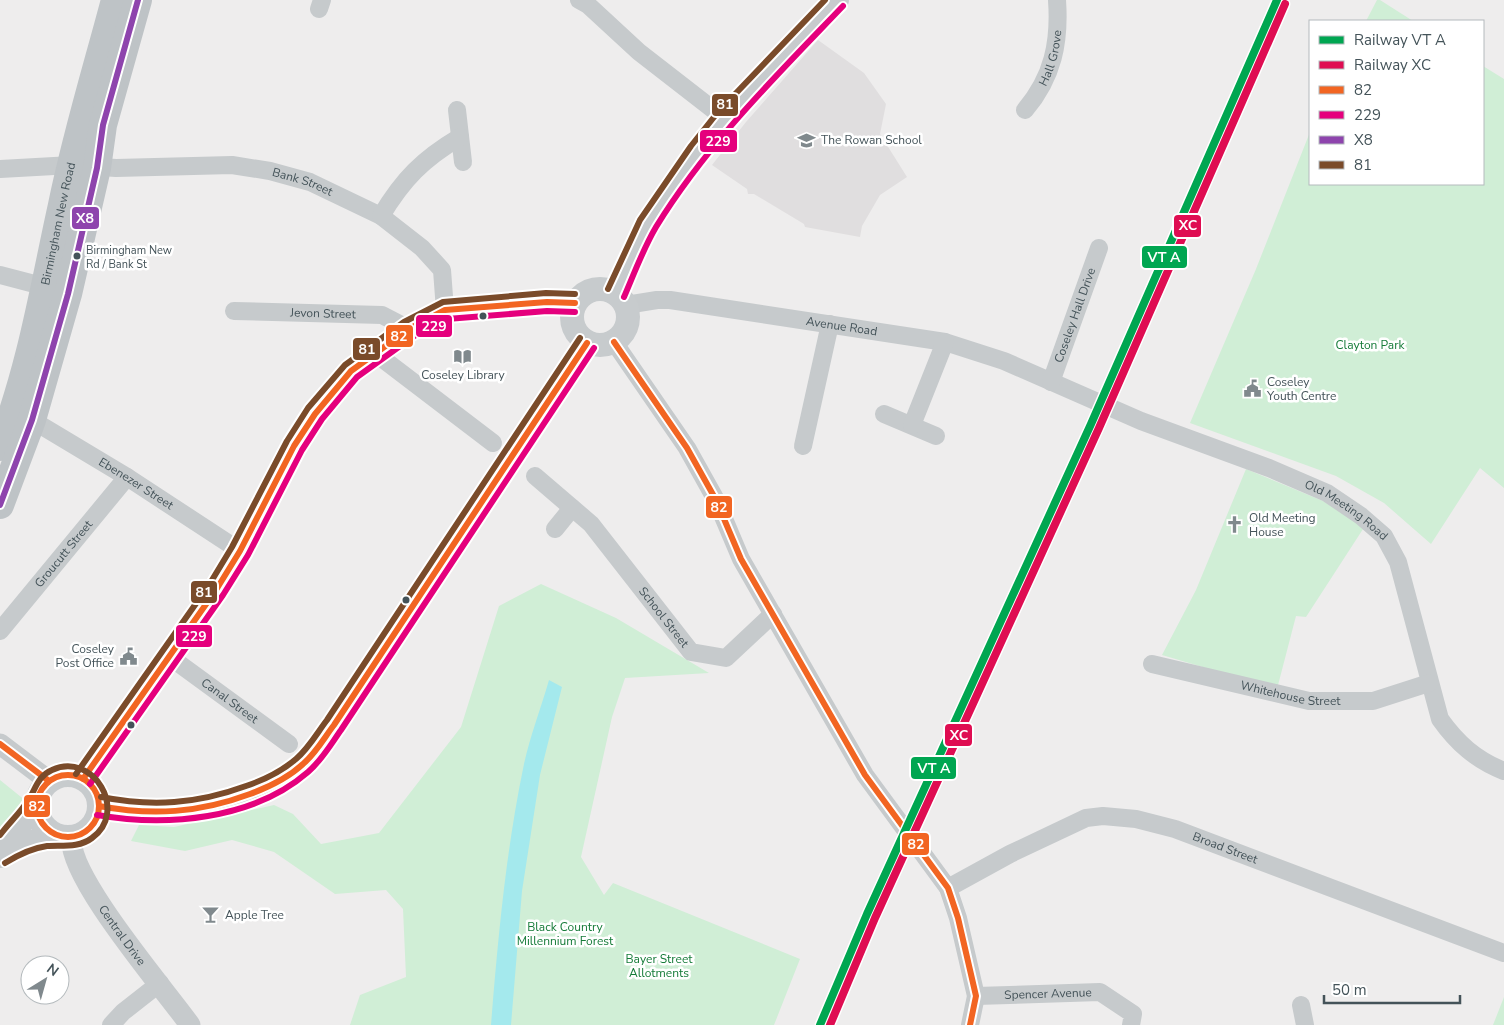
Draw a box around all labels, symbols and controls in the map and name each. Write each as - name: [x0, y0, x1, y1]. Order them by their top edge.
- legend: [1309, 20, 1484, 185]
- street label: Hall Grove: [1035, 29, 1065, 89]
- text: Railway VT A: [1354, 30, 1446, 50]
- text: Railway XC: [1354, 55, 1431, 75]
- text: 82: [1354, 80, 1372, 100]
- line badge: 81: [711, 93, 739, 117]
- text: 81: [717, 95, 733, 114]
- text: 229: [1354, 105, 1381, 125]
- line badge: 229: [699, 129, 738, 153]
- school or university icon: The Rowan School: [797, 130, 817, 150]
- text: X8: [1354, 130, 1373, 150]
- text: 229: [705, 132, 731, 151]
- place label: The Rowan School: [821, 132, 922, 148]
- text: 81: [1354, 155, 1372, 175]
- street label: Birmingham New Road: [37, 161, 79, 287]
- street label: Bank Street: [270, 164, 336, 200]
- line badge: X8: [71, 206, 100, 230]
- text: X8: [75, 209, 94, 228]
- line badge: XC: [1173, 214, 1202, 238]
- text: XC: [1178, 216, 1198, 235]
- place label: Birmingham New Rd / Bank St: [86, 243, 172, 272]
- line badge: VT A: [1141, 245, 1188, 269]
- text: VT A: [1146, 248, 1181, 267]
- marker: Birmingham New Rd / Bank St: [72, 251, 82, 261]
- street label: Coseley Hall Drive: [1051, 265, 1099, 365]
- street label: Jevon Street: [289, 304, 357, 322]
- unlabelled marker: [478, 311, 488, 321]
- street label: Avenue Road: [805, 313, 878, 340]
- line badge: 229: [415, 314, 453, 338]
- text: 229: [421, 317, 447, 336]
- line badge: 82: [385, 324, 414, 348]
- text: 82: [391, 327, 407, 346]
- line badge: 81: [352, 337, 381, 361]
- park label: Clayton Park: [1336, 337, 1405, 353]
- text: 81: [359, 340, 375, 359]
- library icon: Coseley Library: [453, 346, 473, 366]
- place label: Coseley Library: [421, 367, 505, 383]
- place label: Coseley Youth Centre: [1266, 374, 1336, 404]
- public building icon: Coseley Youth Centre: [1243, 379, 1263, 399]
- street label: Ebenezer Street: [96, 454, 177, 514]
- street label: Old Meeting Road: [1302, 476, 1391, 544]
- line badge: 82: [705, 495, 733, 519]
- text: 82: [711, 498, 727, 517]
- place label: Old Meeting House: [1249, 510, 1316, 540]
- church icon: Old Meeting House: [1225, 515, 1245, 535]
- street label: Groucutt Street: [31, 516, 97, 591]
- line badge: 81: [190, 580, 218, 604]
- text: 81: [196, 583, 212, 602]
- street label: School Street: [635, 584, 693, 651]
- unlabelled marker: [401, 595, 411, 605]
- line badge: 229: [175, 624, 213, 648]
- text: 229: [181, 627, 207, 646]
- place label: Coseley Post Office: [55, 641, 115, 671]
- public building icon: Coseley Post Office: [118, 646, 138, 666]
- street label: Canal Street: [198, 674, 262, 727]
- street label: Whitehouse Street: [1239, 677, 1341, 709]
- unlabelled marker: [126, 720, 136, 730]
- line badge: XC: [944, 723, 973, 747]
- text: XC: [949, 726, 969, 745]
- line badge: VT A: [910, 756, 957, 780]
- text: VT A: [916, 759, 951, 778]
- line badge: 82: [23, 794, 51, 818]
- text: 82: [29, 797, 45, 816]
- street label: Broad Street: [1190, 828, 1261, 868]
- line badge: 82: [901, 832, 930, 856]
- text: 82: [908, 835, 924, 854]
- street label: Central Drive: [95, 902, 149, 969]
- bar icon: Apple Tree: [201, 905, 221, 925]
- place label: Apple Tree: [225, 907, 284, 923]
- park label: Black Country Millennium Forest: [517, 919, 614, 949]
- park label: Bayer Street Allotments: [626, 951, 693, 981]
- north arrow: [20, 955, 70, 1005]
- text: N: [43, 959, 62, 981]
- scale bar: [1324, 972, 1460, 1004]
- text: 50 m: [1332, 980, 1367, 1000]
- street label: Spencer Avenue: [1004, 984, 1092, 1003]

